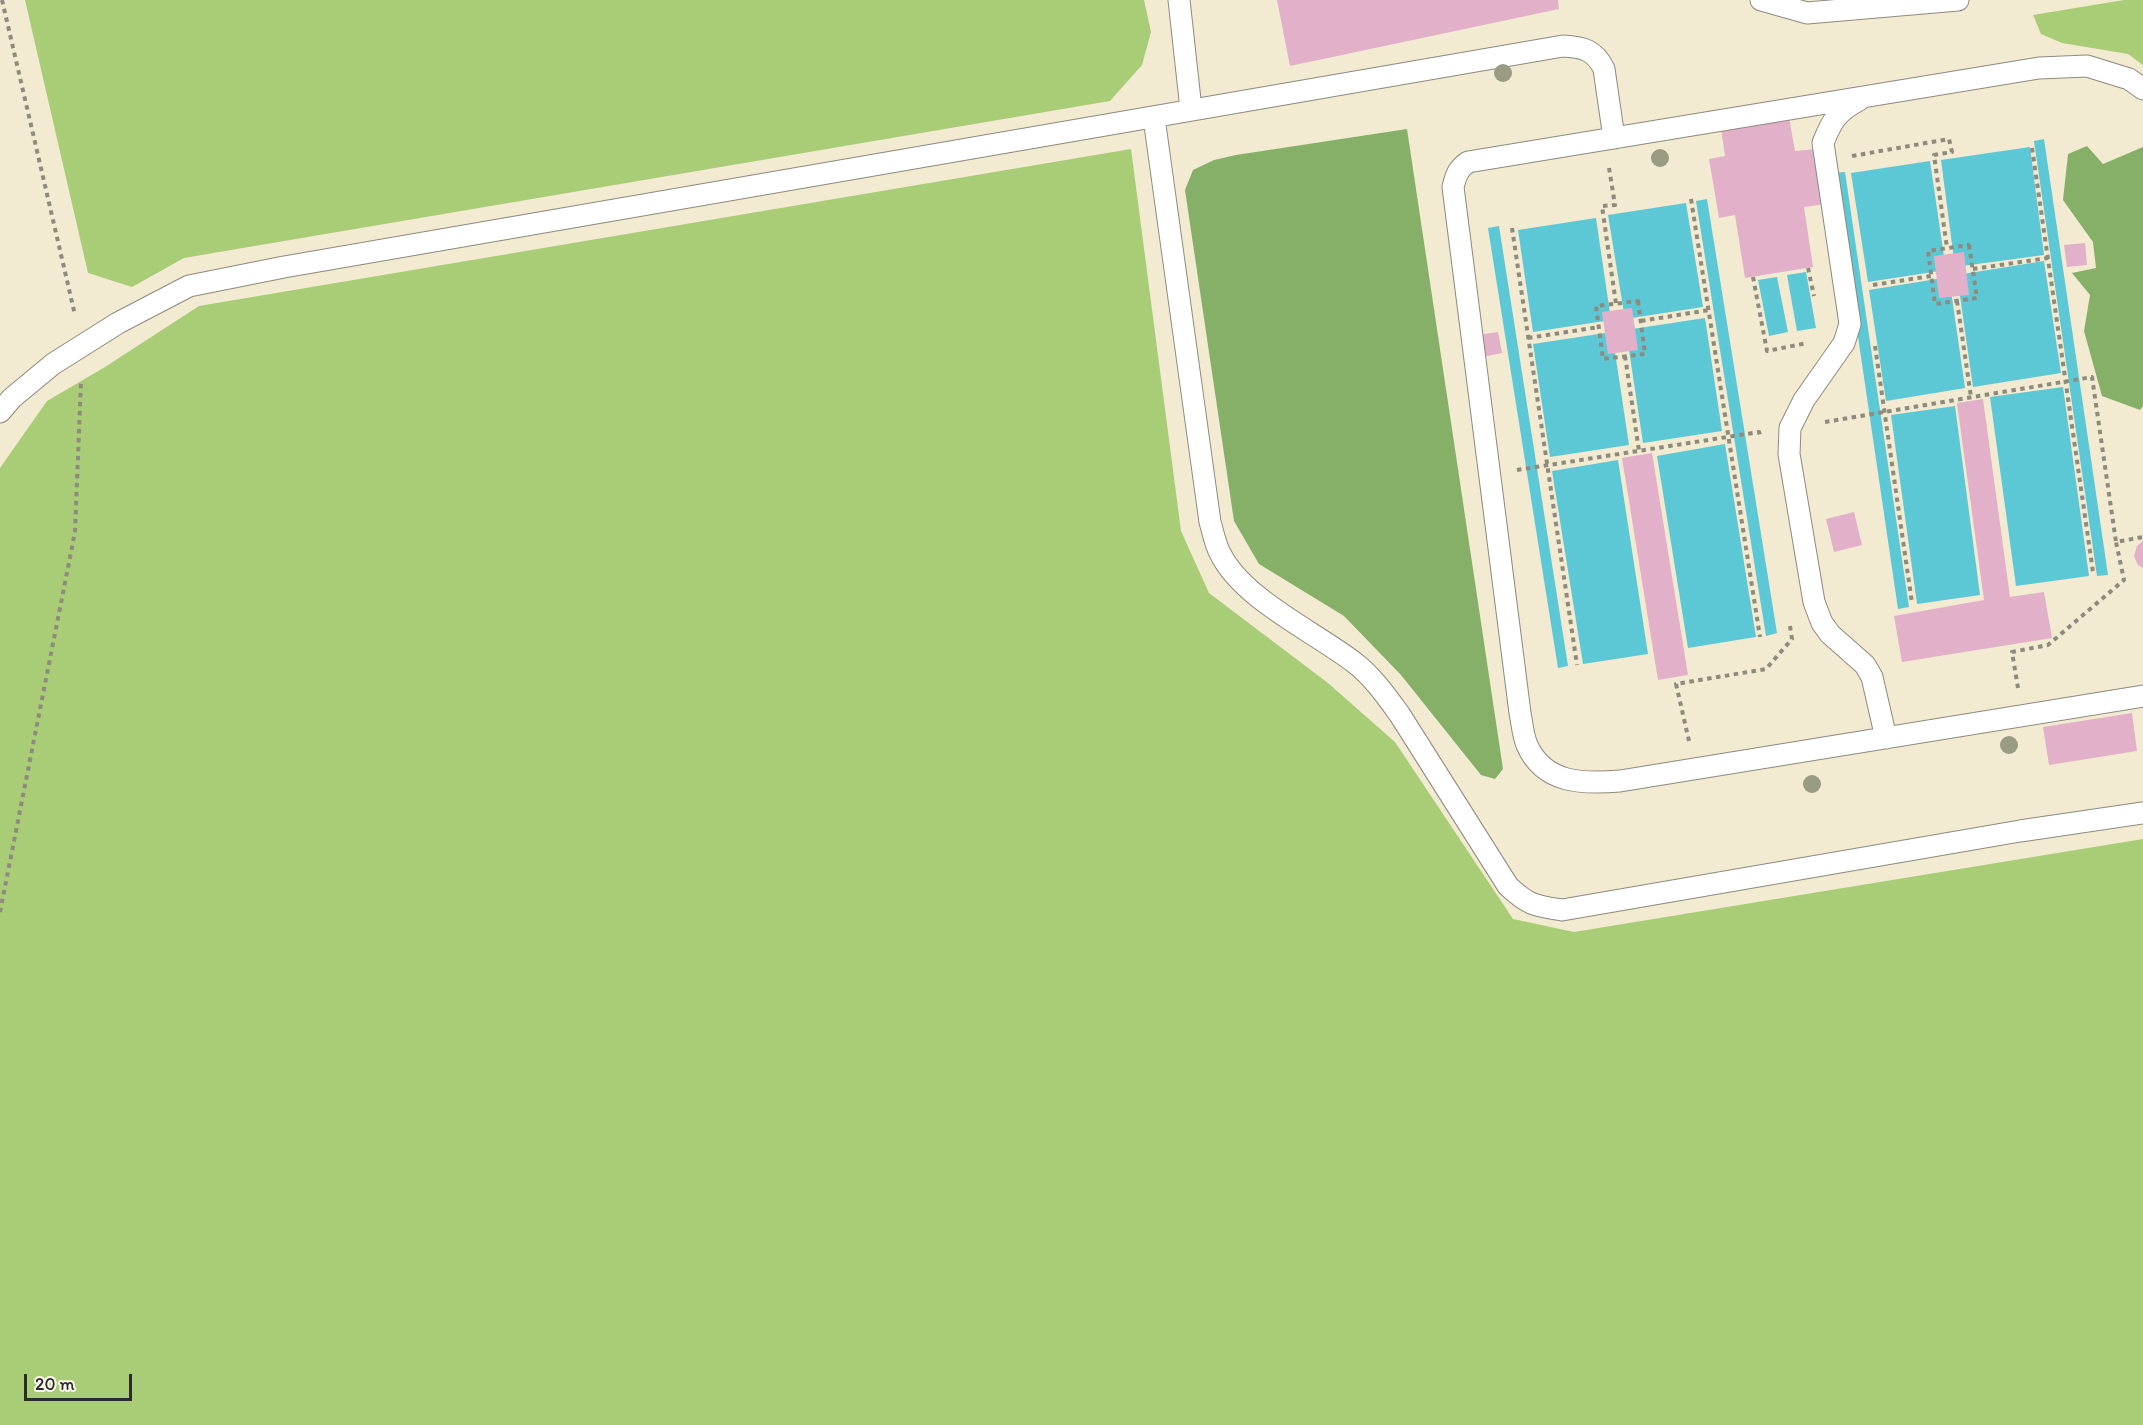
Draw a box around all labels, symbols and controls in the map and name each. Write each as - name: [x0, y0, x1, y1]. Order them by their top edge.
- scale bar: [27, 1362, 135, 1400]
- text: 20 m: [35, 1373, 75, 1395]

